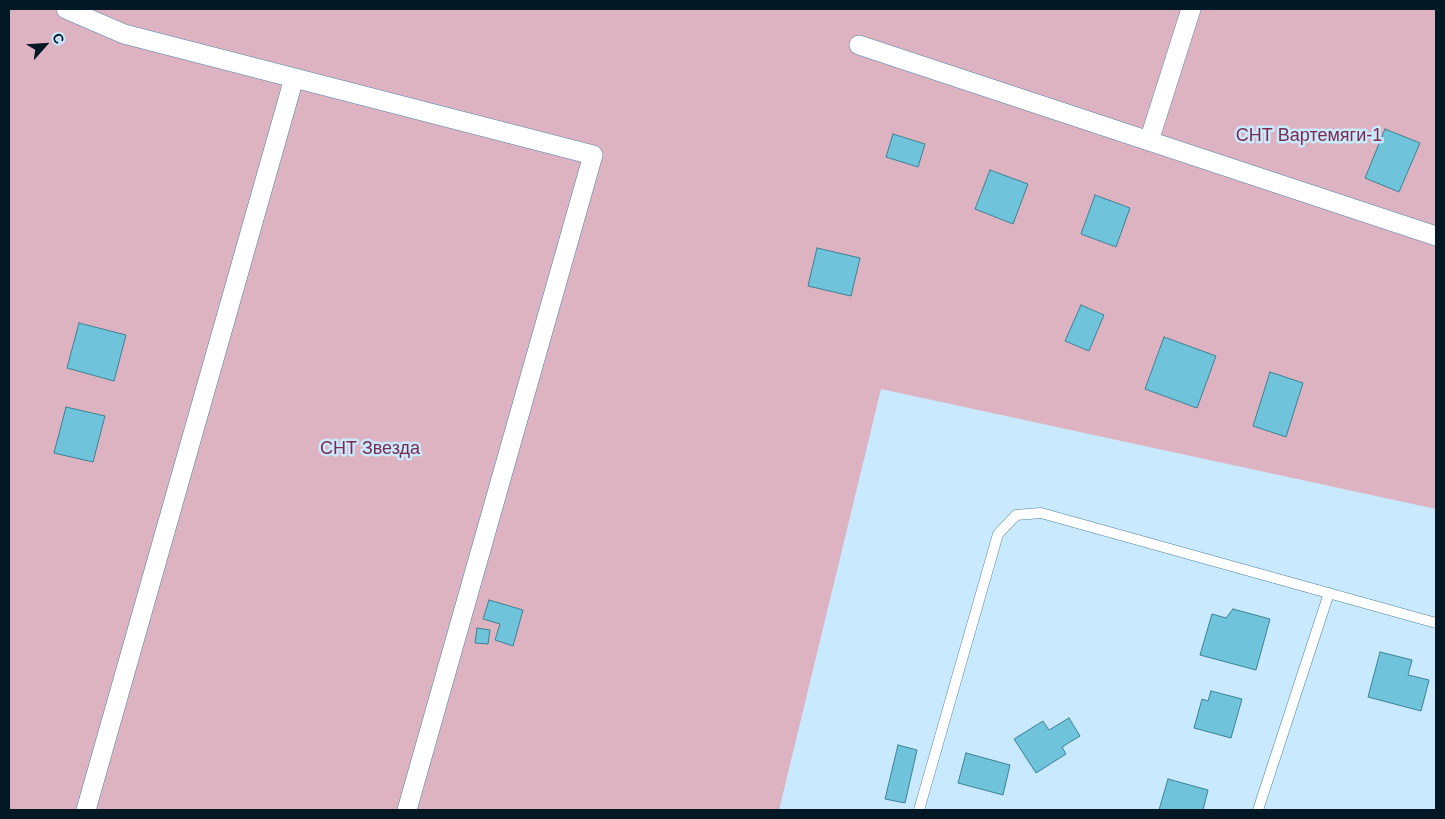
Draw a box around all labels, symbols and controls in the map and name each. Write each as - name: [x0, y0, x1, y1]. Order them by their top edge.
- north arrow: [20, 20, 70, 70]
- text: С: [49, 30, 68, 46]
- park label: СНТ Вартемяги-1: [1236, 125, 1382, 147]
- park label: СНТ Звезда: [320, 438, 420, 460]

